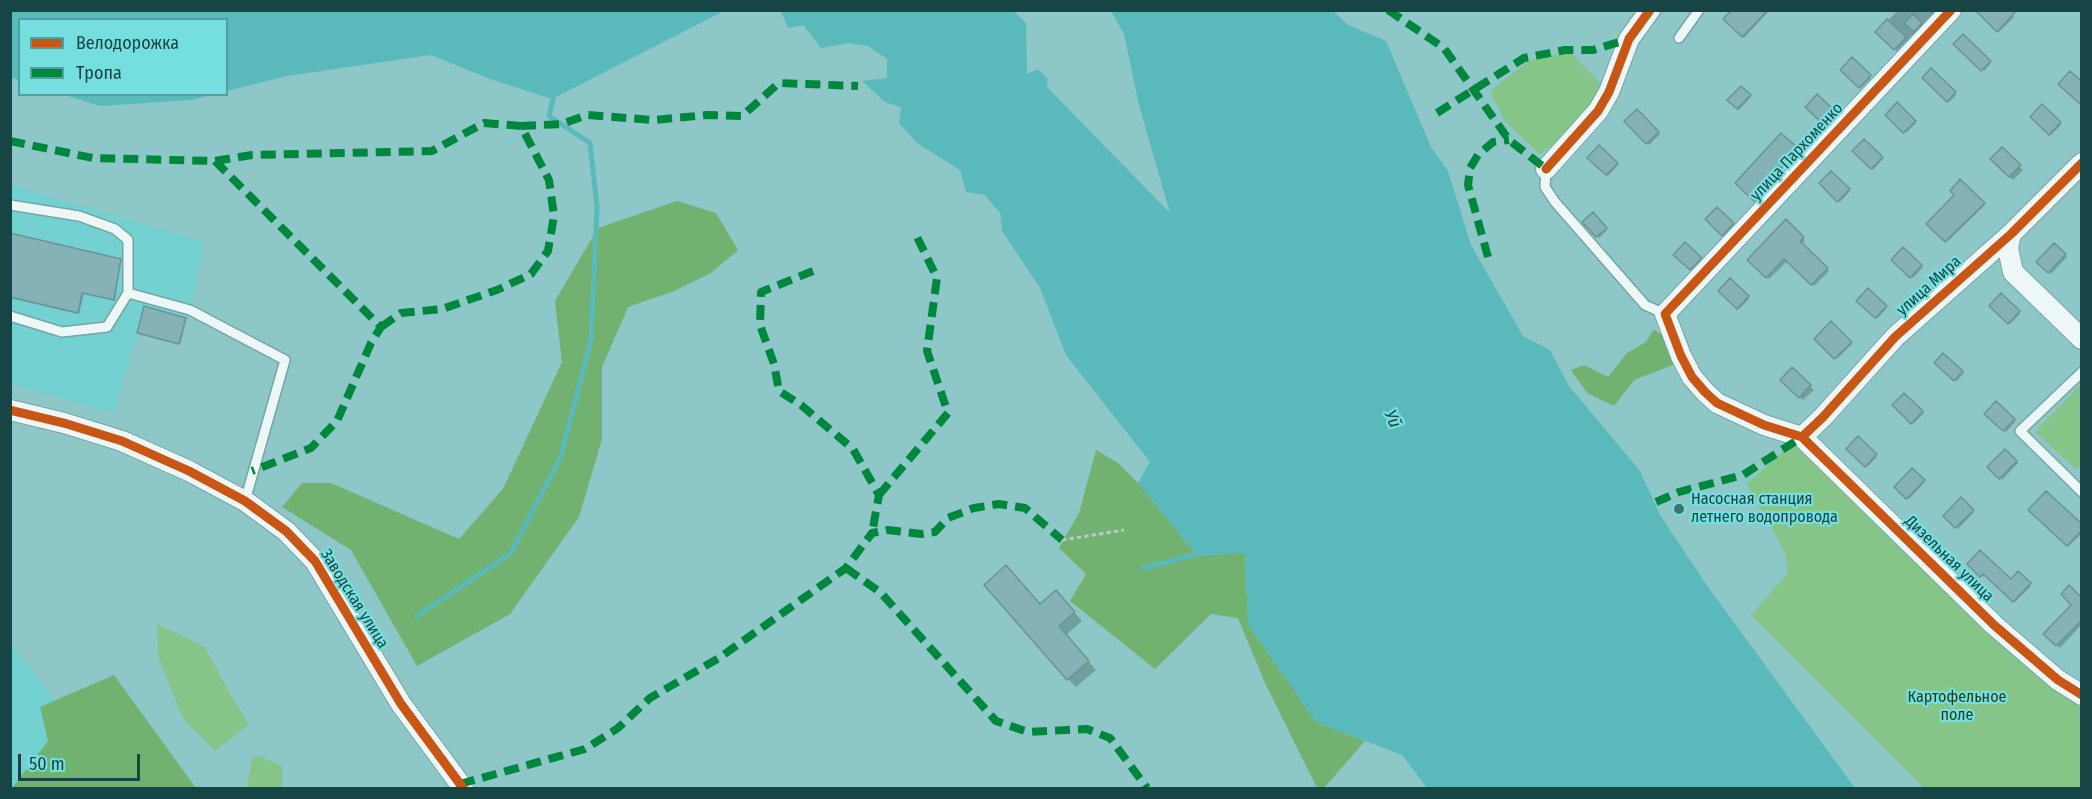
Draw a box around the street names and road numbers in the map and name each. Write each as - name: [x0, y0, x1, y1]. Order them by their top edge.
- street label: улица Пархоменко: [1747, 99, 1847, 205]
- street label: улица Мира: [1893, 252, 1965, 320]
- street label: Дизельная улица: [1901, 512, 1997, 606]
- street label: Заводская улица: [316, 546, 392, 652]

